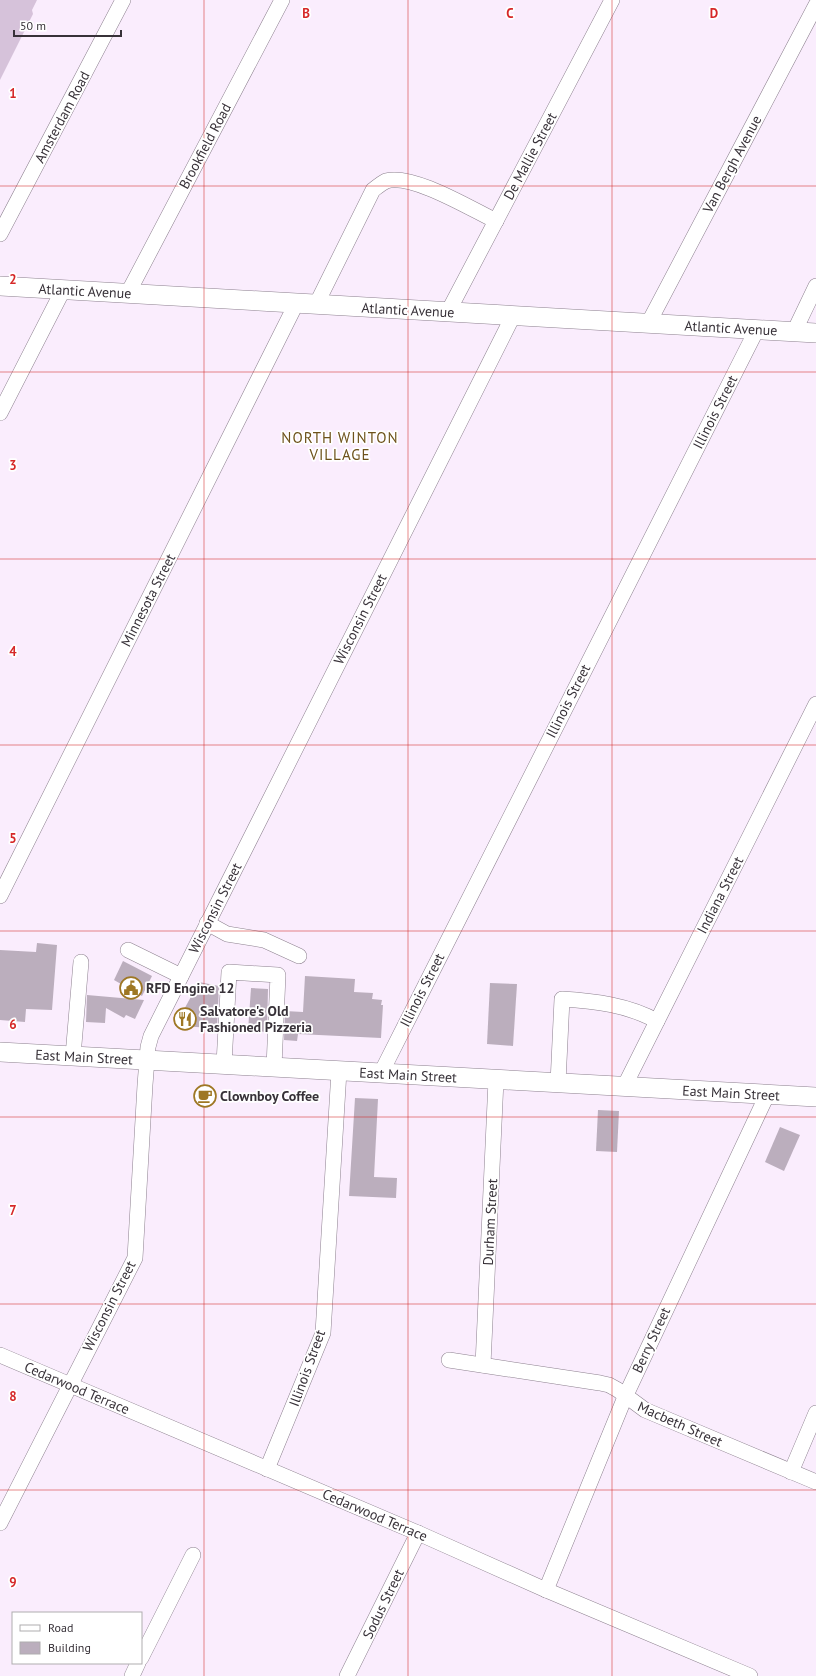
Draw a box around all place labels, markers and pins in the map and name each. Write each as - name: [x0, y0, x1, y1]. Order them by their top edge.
- public building icon: RFD Engine 12: [118, 975, 144, 1001]
- place label: RFD Engine 12: [146, 979, 234, 997]
- place label: Salvatore's Old Fashioned Pizzeria: [200, 1002, 312, 1036]
- restaurant icon: Salvatore's Old Fashioned Pizzeria: [172, 1006, 198, 1032]
- cafe icon: Clownboy Coffee: [192, 1083, 218, 1109]
- place label: Clownboy Coffee: [220, 1087, 319, 1105]

